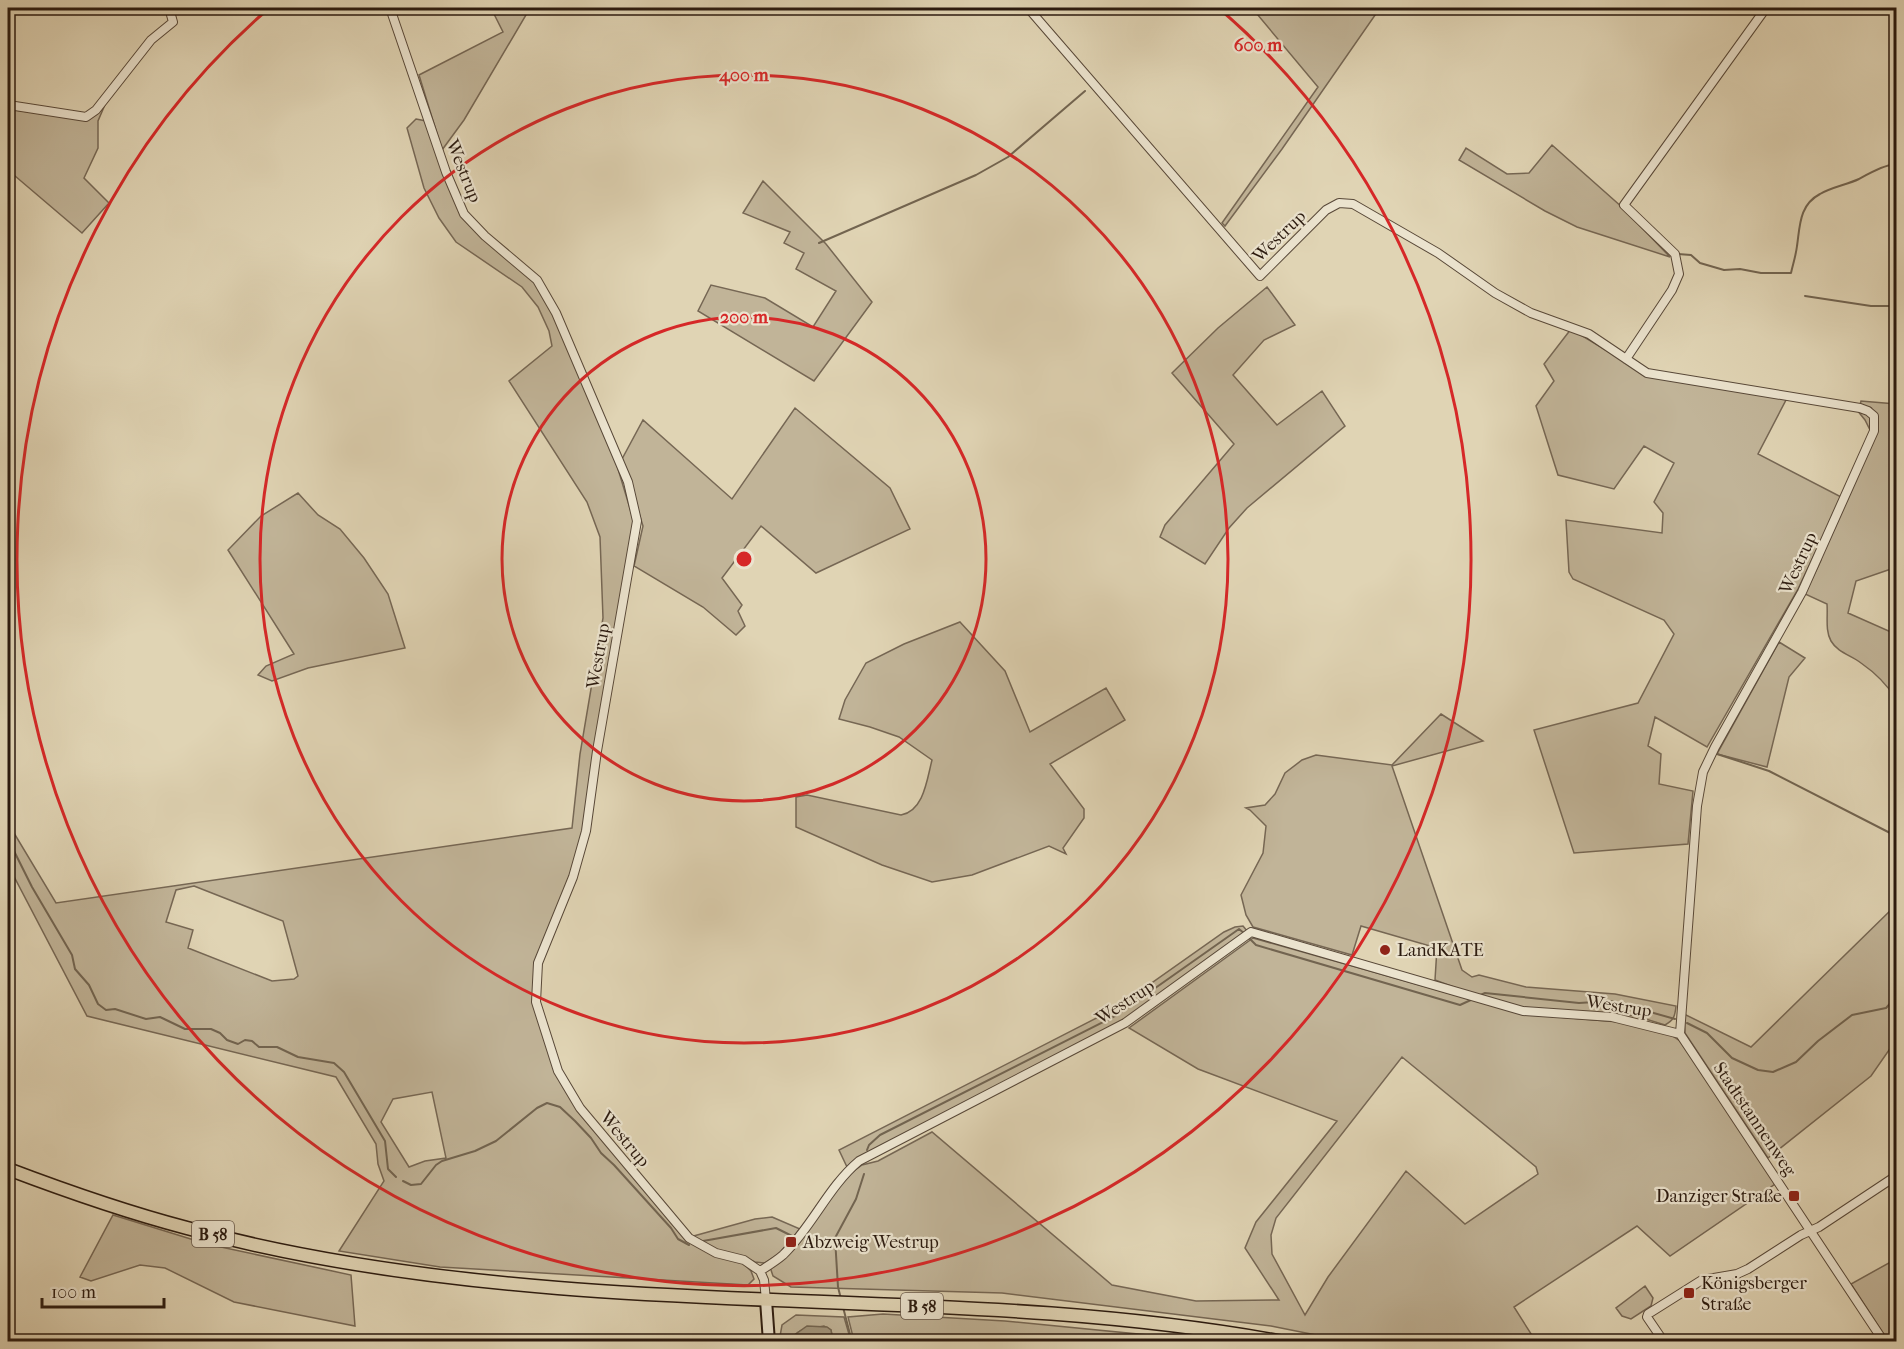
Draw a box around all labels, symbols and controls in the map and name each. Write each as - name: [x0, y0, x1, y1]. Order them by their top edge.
- text: 600 m: [1234, 35, 1283, 56]
- text: 400 m: [718, 65, 770, 86]
- street label: Westrup: [441, 136, 486, 206]
- street label: Westrup: [1248, 206, 1311, 268]
- text: 200 m: [720, 307, 769, 328]
- street label: Westrup: [1775, 529, 1822, 599]
- centre of rings: [734, 549, 754, 569]
- street label: Westrup: [582, 621, 615, 691]
- place label: LandKATE: [1397, 940, 1484, 961]
- marker: LandKATE: [1378, 943, 1392, 957]
- street label: Westrup: [1091, 975, 1159, 1030]
- street label: Westrup: [1584, 991, 1653, 1022]
- street label: Stadtstannenweg: [1709, 1058, 1801, 1181]
- street label: Westrup: [595, 1106, 654, 1172]
- place label: Danziger Straße: [1656, 1186, 1782, 1207]
- marker: Danziger Straße: [1787, 1189, 1801, 1203]
- road number: B 58: [192, 1221, 234, 1247]
- place label: Abzweig Westrup: [802, 1232, 939, 1253]
- marker: Abzweig Westrup: [784, 1235, 798, 1249]
- scale bar: [42, 1271, 164, 1309]
- place label: Königsberger Straße: [1701, 1273, 1807, 1315]
- text: 100 m: [51, 1282, 96, 1303]
- marker: Königsberger Straße: [1682, 1286, 1696, 1300]
- road number: B 58: [901, 1293, 943, 1319]

